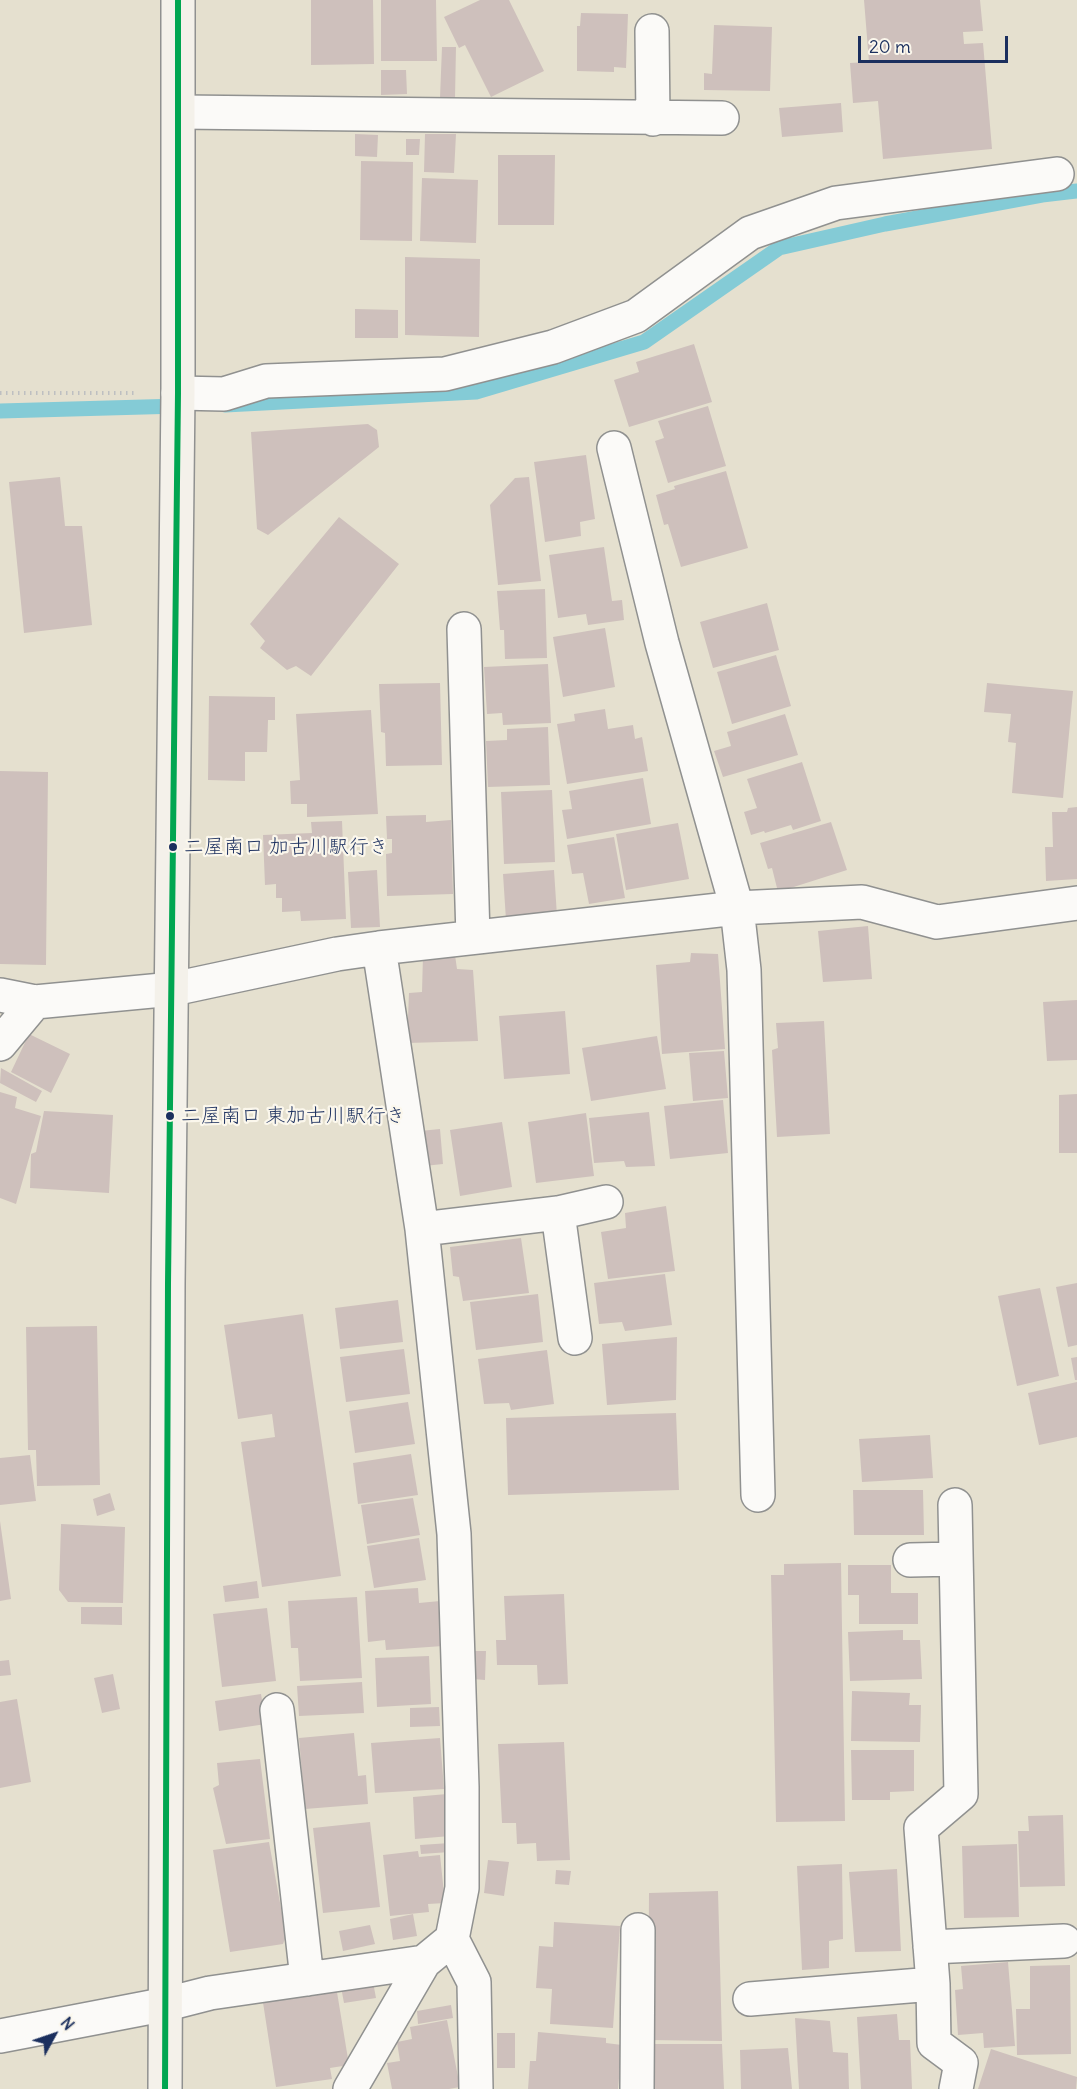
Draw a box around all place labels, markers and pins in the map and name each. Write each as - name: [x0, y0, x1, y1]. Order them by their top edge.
- place label: 二屋南口 加古川駅行き: [184, 835, 389, 859]
- marker: 二屋南口 加古川駅行き: [167, 841, 179, 853]
- place label: 二屋南口 東加古川駅行き: [181, 1104, 406, 1128]
- marker: 二屋南口 東加古川駅行き: [164, 1110, 176, 1122]

